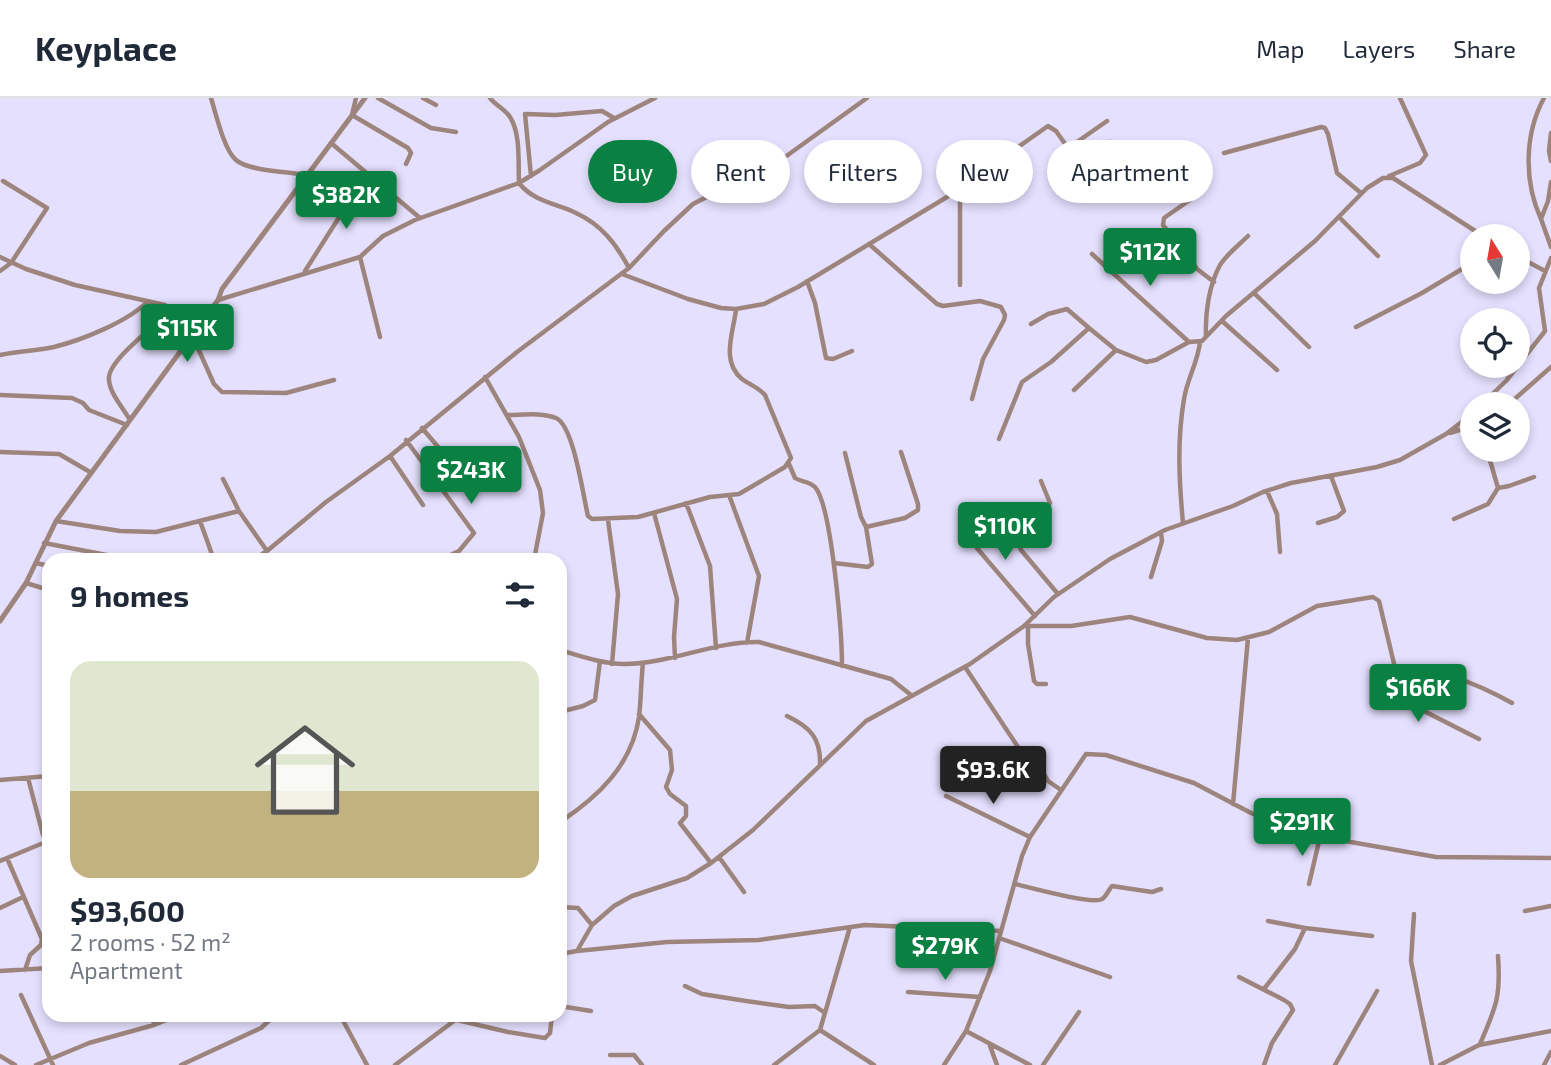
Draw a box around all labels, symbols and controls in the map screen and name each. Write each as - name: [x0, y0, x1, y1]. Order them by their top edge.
- text: Keyplace: [35, 28, 177, 68]
- text: Map: [1256, 34, 1304, 63]
- text: Layers: [1342, 34, 1415, 63]
- text: Share: [1453, 34, 1516, 63]
- chip: Buy: [588, 140, 677, 203]
- chip: Rent: [691, 140, 790, 203]
- chip: Filters: [804, 140, 922, 203]
- chip: New: [936, 140, 1033, 203]
- chip: Apartment: [1047, 140, 1213, 203]
- pin: $382K: [297, 172, 395, 231]
- text: $382K: [312, 180, 380, 208]
- north arrow: [1460, 224, 1530, 294]
- map controls: [1460, 224, 1530, 462]
- pin: $112K: [1101, 228, 1199, 288]
- text: $112K: [1119, 237, 1181, 265]
- pin: $115K: [138, 304, 236, 364]
- button: locate: [1460, 308, 1530, 378]
- text: $115K: [157, 313, 217, 341]
- button: layers: [1460, 392, 1530, 462]
- pin: $243K: [422, 446, 520, 506]
- text: $243K: [437, 455, 505, 483]
- pin: $110K: [956, 503, 1054, 562]
- text: $110K: [974, 511, 1036, 539]
- icon: filters: [501, 576, 539, 614]
- text: 9 homes: [70, 577, 189, 613]
- pin: $166K: [1369, 664, 1467, 724]
- text: $166K: [1386, 673, 1451, 701]
- icon: home: [242, 707, 368, 833]
- pin: $93.6K: [936, 746, 1050, 806]
- text: $93.6K: [956, 755, 1030, 783]
- pin: $291K: [1253, 798, 1351, 858]
- text: $291K: [1270, 807, 1334, 835]
- text: $93,600: [70, 892, 185, 928]
- pin: $279K: [896, 922, 994, 982]
- text: 2 rooms · 52 m²: [70, 928, 231, 956]
- text: $279K: [912, 931, 979, 959]
- text: Apartment: [70, 956, 183, 984]

